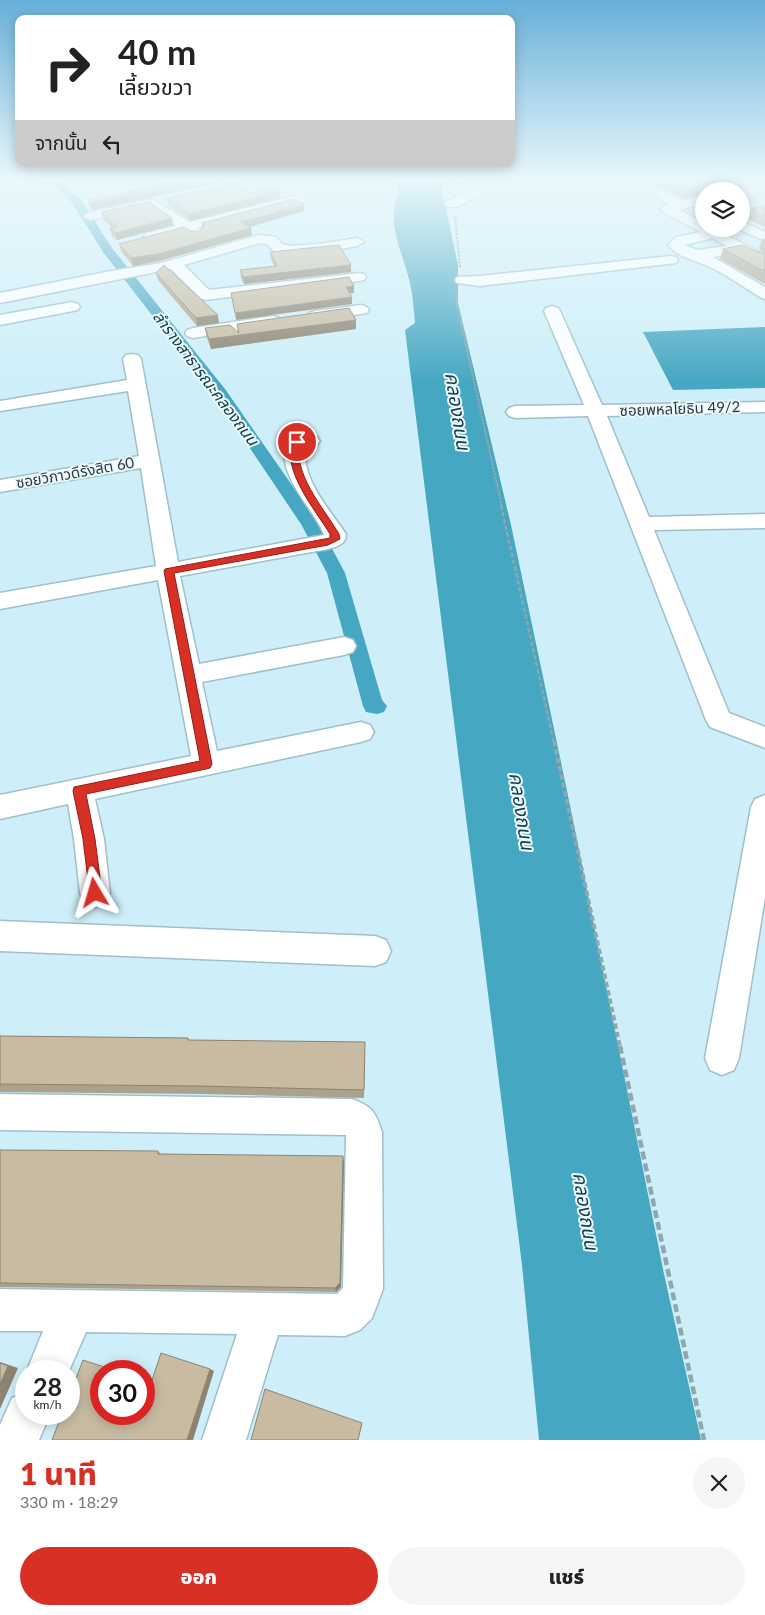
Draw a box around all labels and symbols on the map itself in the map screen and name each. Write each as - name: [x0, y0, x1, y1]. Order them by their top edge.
- water label: ลำรางสาธารณะคลองถนน: [150, 307, 264, 450]
- water label: คลองถนน: [441, 370, 476, 453]
- street label: ซอยพหลโยธิน 49/2: [619, 397, 741, 419]
- pin: [276, 421, 318, 463]
- street label: ซอยวิภาวดีรังสิต 60: [14, 453, 136, 491]
- water label: คลองถนน: [505, 770, 540, 853]
- position arrow: [68, 866, 120, 918]
- water label: คลองถนน: [569, 1170, 604, 1253]
- speed limit sign: 30: [90, 1360, 155, 1425]

